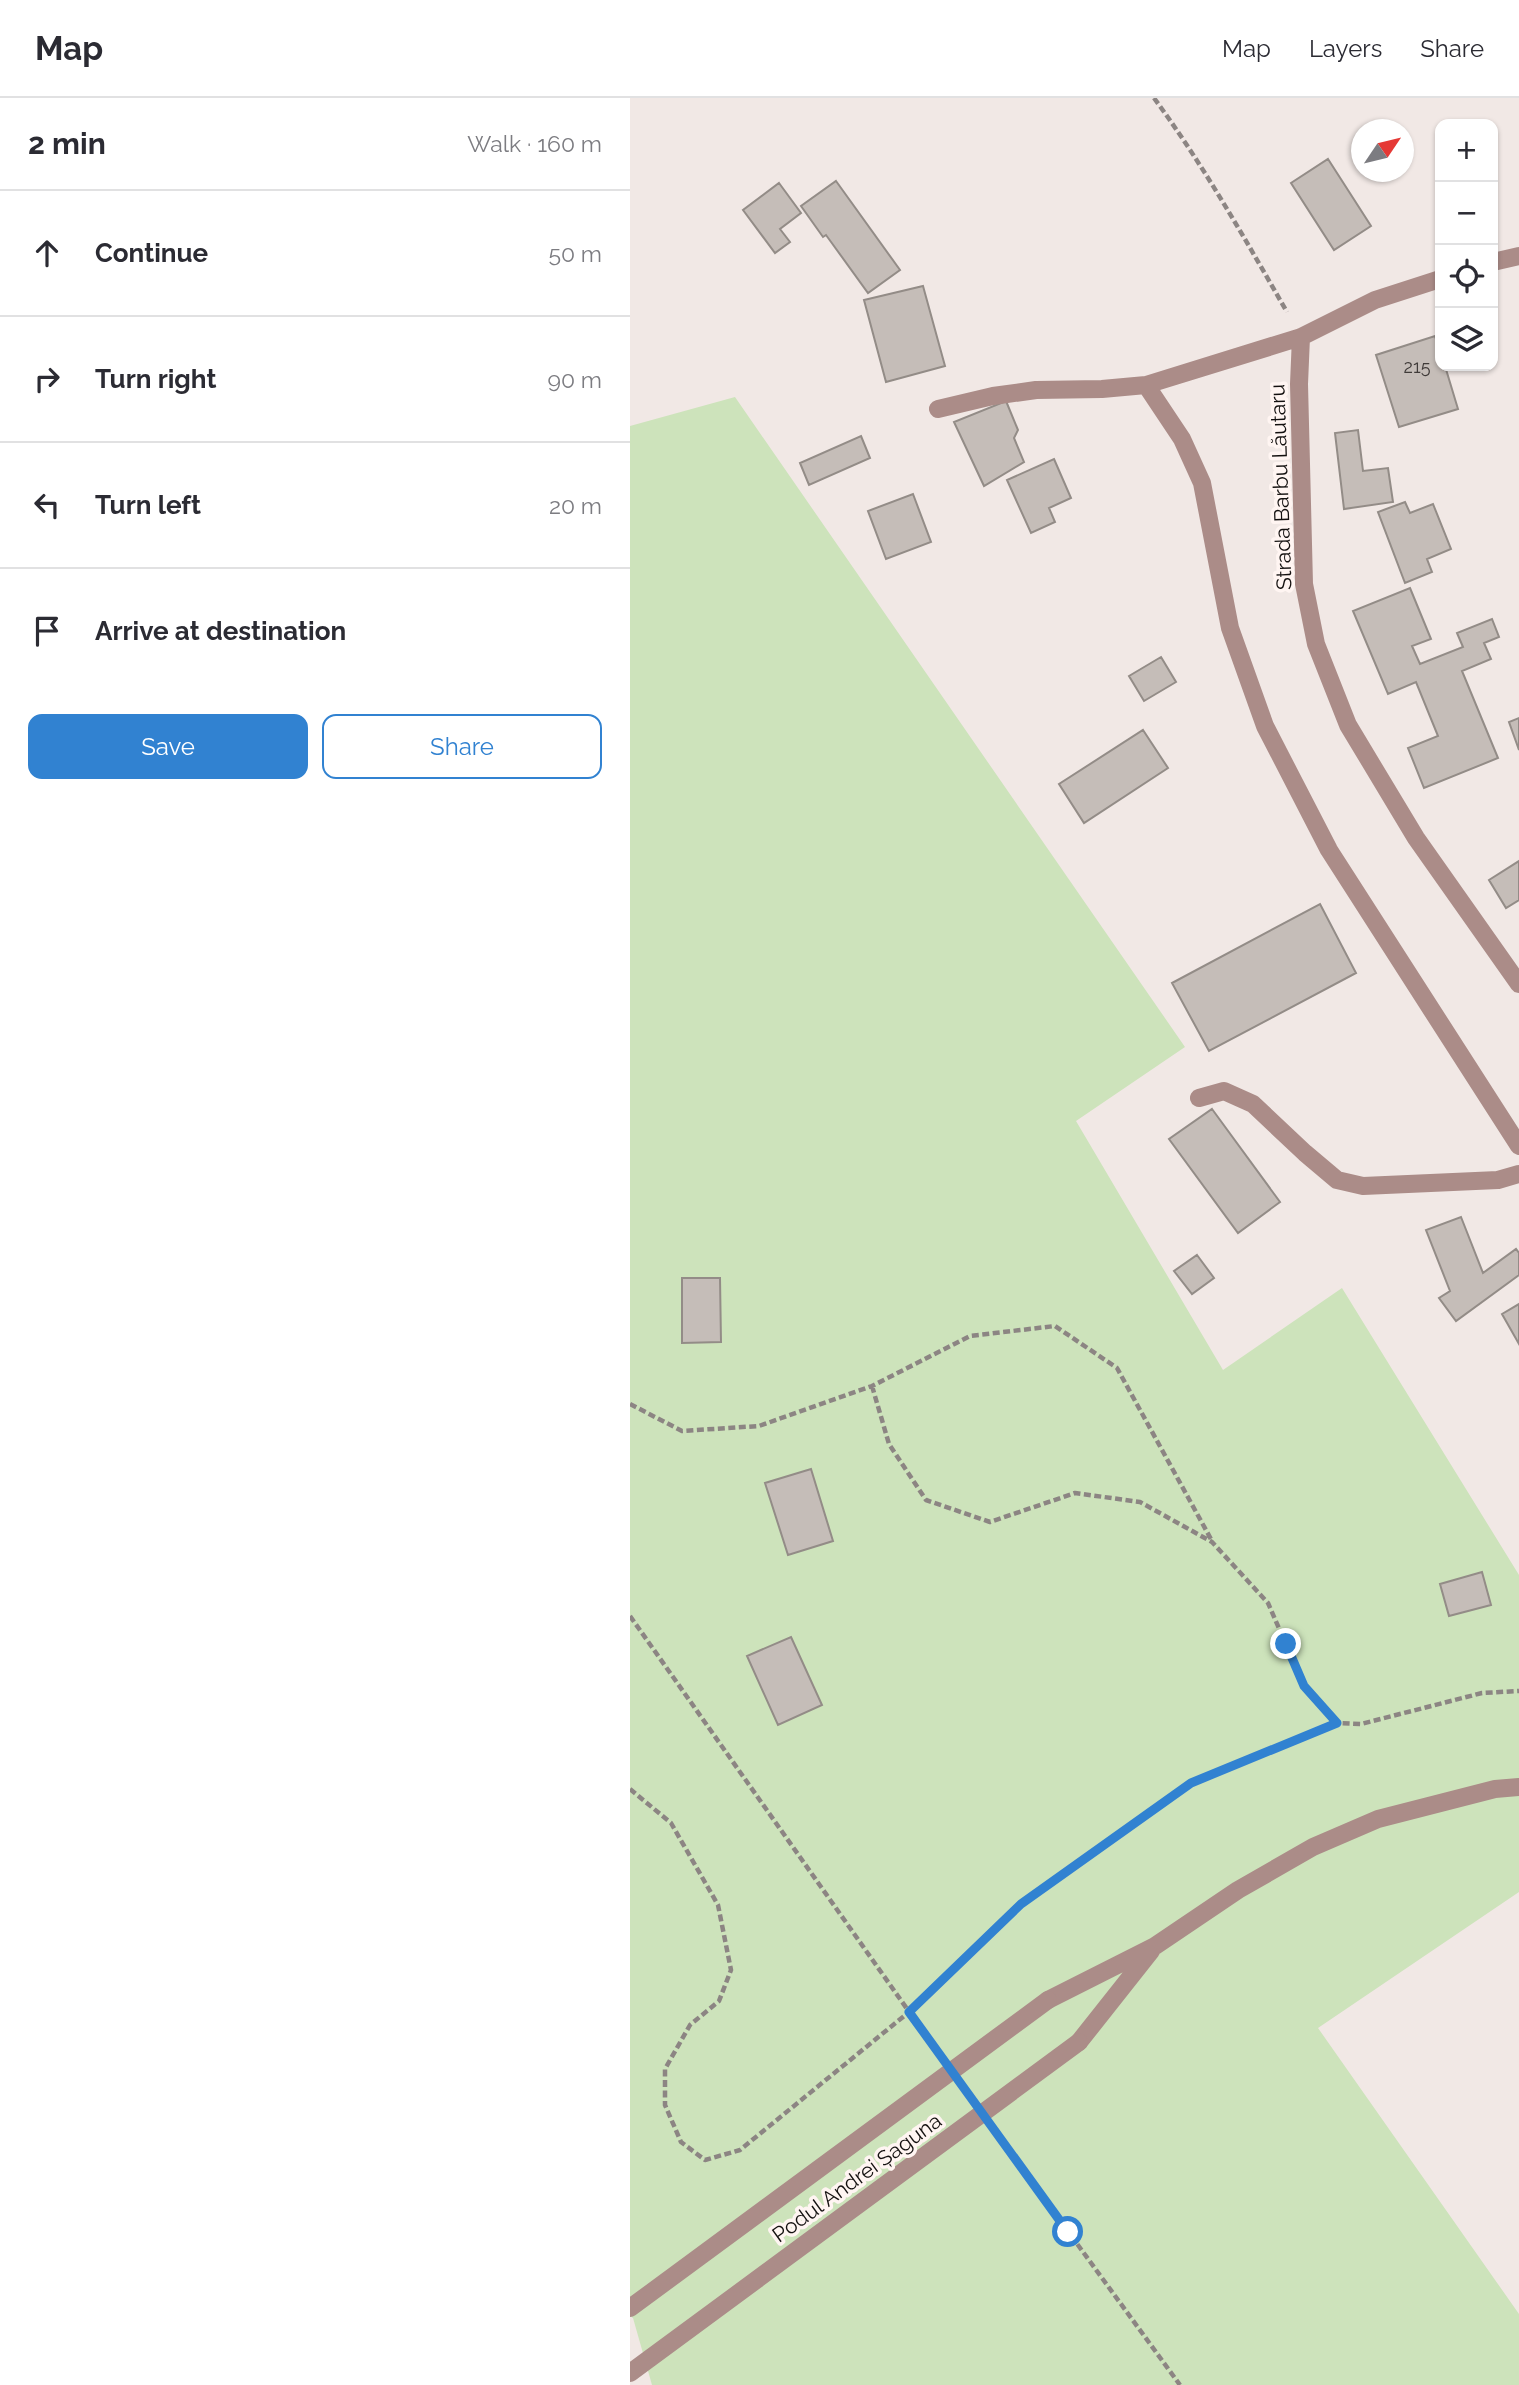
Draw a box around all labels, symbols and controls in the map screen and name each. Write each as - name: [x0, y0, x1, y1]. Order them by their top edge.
- text: Map: [35, 29, 103, 68]
- text: Map: [1222, 34, 1271, 63]
- text: Layers: [1309, 34, 1382, 63]
- text: Share: [1420, 34, 1484, 63]
- north arrow: [1351, 119, 1414, 182]
- map controls: [1435, 119, 1498, 371]
- button: +: [1435, 119, 1498, 182]
- text: 2 min: [28, 126, 106, 161]
- text: Walk · 160 m: [467, 130, 602, 157]
- button: −: [1435, 182, 1498, 245]
- icon: ahead: [28, 234, 66, 272]
- text: Continue: [95, 238, 208, 268]
- text: 50 m: [548, 240, 602, 267]
- button: locate: [1435, 245, 1498, 308]
- button: layers: [1435, 308, 1498, 371]
- house number: 215: [1404, 356, 1431, 377]
- icon: right: [28, 360, 66, 398]
- text: Turn right: [95, 364, 216, 394]
- text: 90 m: [547, 366, 602, 393]
- street label: Strada Barbu Lăutaru: [1264, 383, 1297, 591]
- icon: left: [28, 486, 66, 524]
- text: Turn left: [95, 490, 201, 520]
- text: 20 m: [549, 492, 602, 519]
- icon: arrive: [28, 612, 66, 650]
- text: Arrive at destination: [95, 616, 346, 646]
- button: Save: [28, 714, 308, 779]
- button: Share: [322, 714, 602, 779]
- route end: [1270, 1628, 1301, 1659]
- street label: Podul Andrei Șaguna: [767, 2108, 946, 2247]
- route start: [1052, 2216, 1083, 2247]

